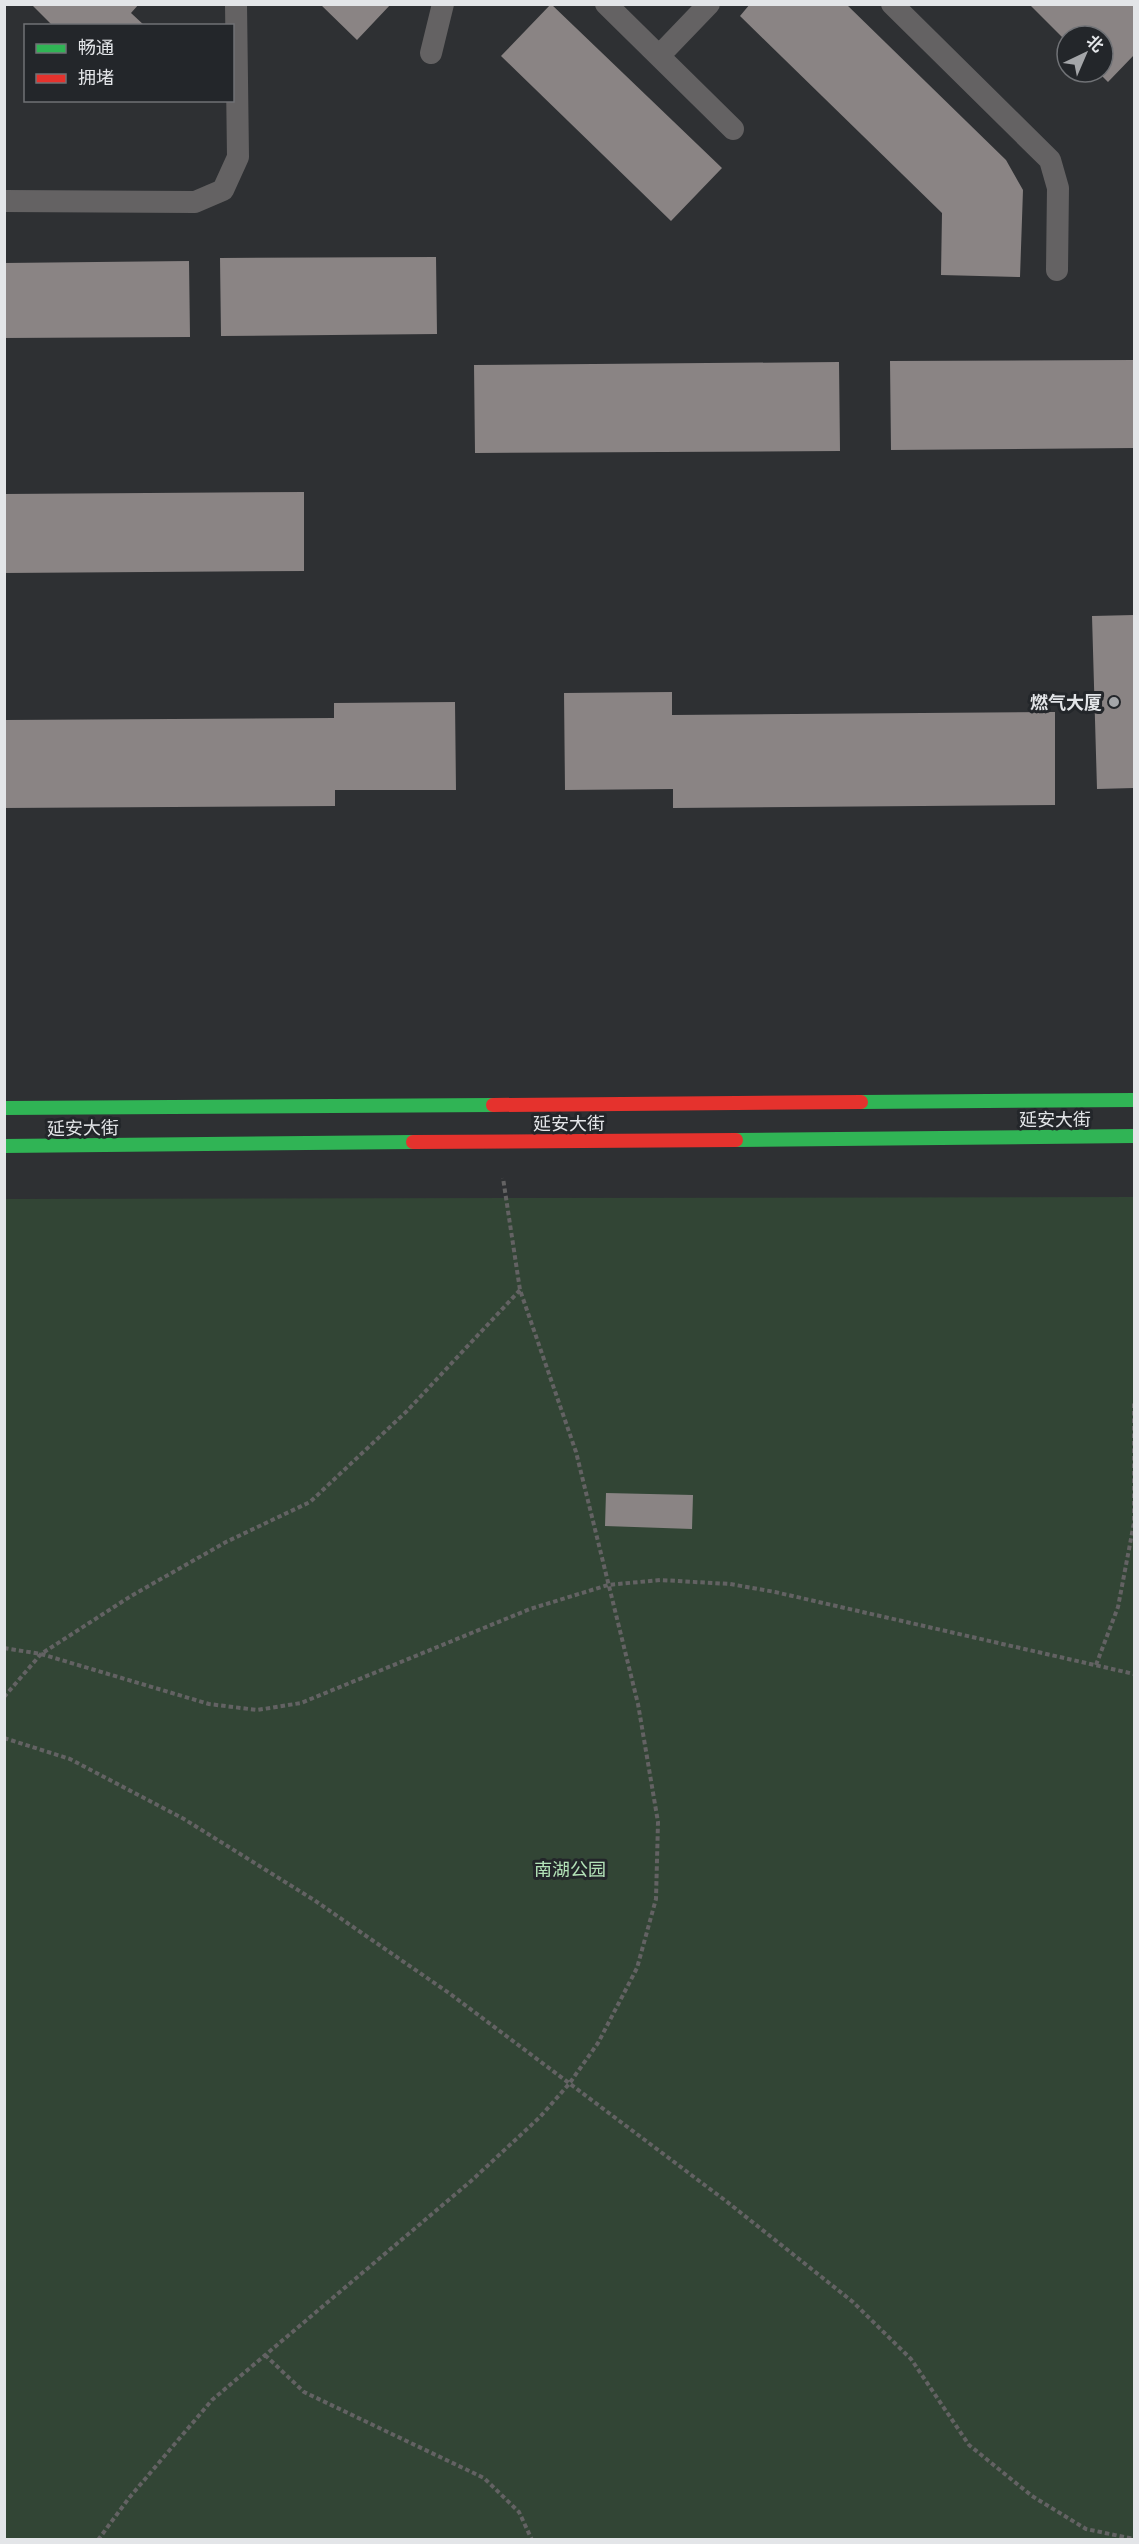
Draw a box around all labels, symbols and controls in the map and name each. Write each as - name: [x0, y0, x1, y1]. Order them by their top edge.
- legend: [24, 24, 234, 102]
- north arrow: [1055, 24, 1115, 84]
- text: 北: [1081, 30, 1109, 57]
- text: 畅通: [78, 35, 114, 60]
- text: 拥堵: [78, 65, 114, 90]
- place label: 燃气大厦: [1030, 690, 1102, 715]
- marker: 燃气大厦: [1107, 695, 1121, 709]
- street label: 延安大街: [1019, 1107, 1091, 1132]
- street label: 延安大街: [533, 1111, 605, 1136]
- street label: 延安大街: [47, 1115, 119, 1141]
- park label: 南湖公园: [534, 1857, 606, 1882]

